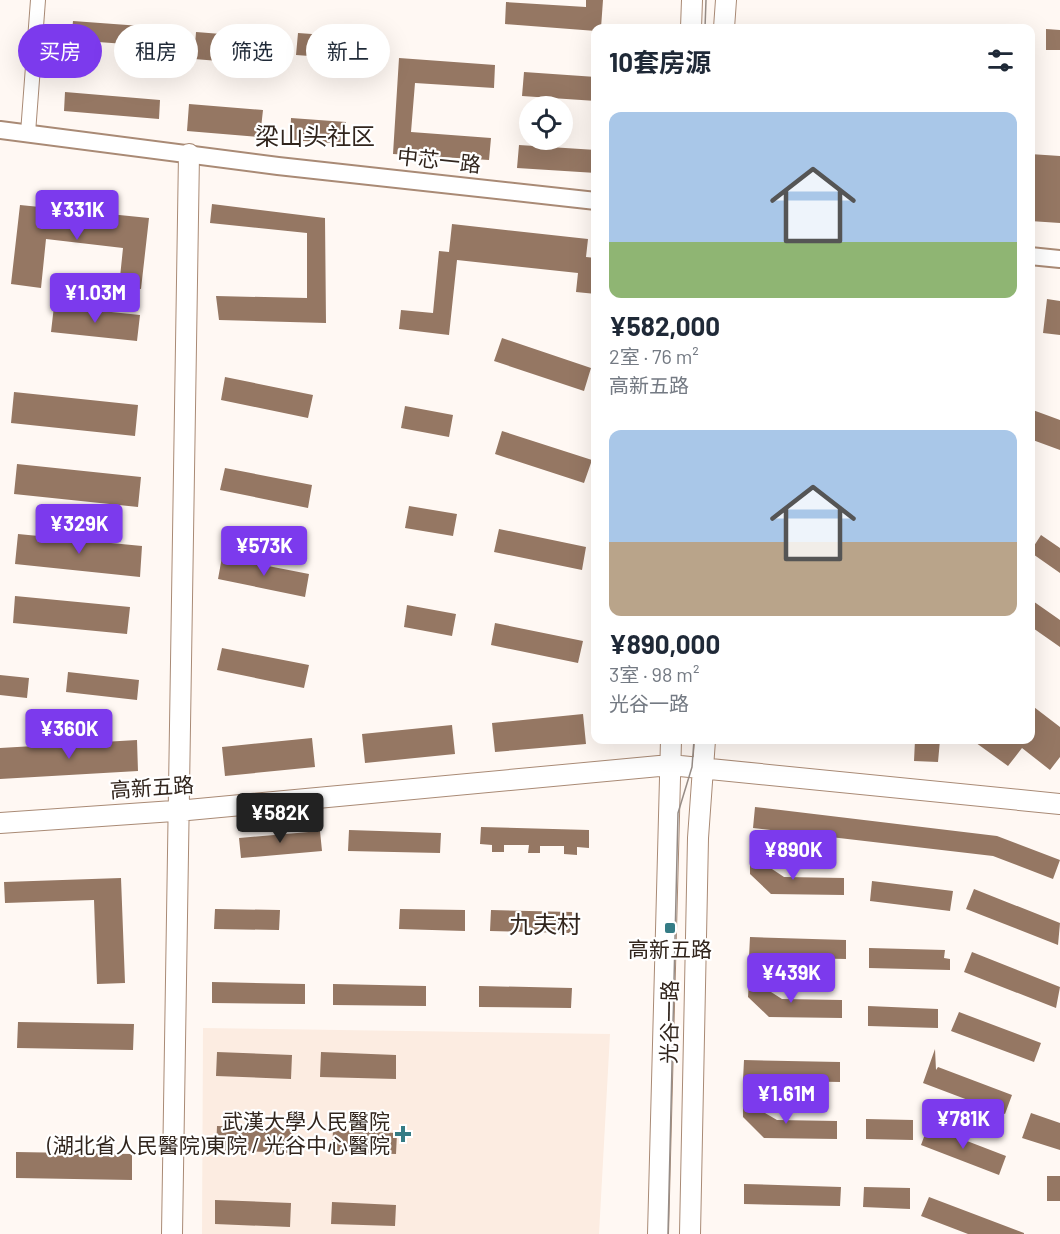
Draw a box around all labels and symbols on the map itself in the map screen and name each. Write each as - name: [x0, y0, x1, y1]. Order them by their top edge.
- district label: 梁山头社区: [255, 121, 375, 150]
- street label: 中芯一路: [396, 143, 482, 176]
- pin: ¥331K: [35, 190, 119, 241]
- pin: ¥1.03M: [46, 273, 144, 324]
- pin: ¥329K: [37, 504, 121, 555]
- pin: ¥573K: [222, 526, 306, 577]
- pin: ¥360K: [27, 709, 111, 760]
- street label: 高新五路: [109, 771, 195, 802]
- pin: ¥582K: [238, 793, 322, 844]
- pin: ¥890K: [751, 830, 835, 881]
- district label: 九夫村: [509, 909, 581, 938]
- marker: 高新五路: [663, 921, 677, 935]
- place label: 高新五路: [628, 936, 712, 961]
- pin: ¥439K: [749, 953, 833, 1004]
- street label: 光谷一路: [655, 980, 682, 1064]
- pin: ¥1.61M: [737, 1074, 835, 1125]
- pin: ¥781K: [921, 1099, 1005, 1150]
- place label: 武漢大學人民醫院 (湖北省人民醫院)東院 / 光谷中心醫院: [46, 1108, 390, 1157]
- marker: 武漢大學人民醫院 (湖北省人民醫院)東院 / 光谷中心醫院: [394, 1125, 412, 1143]

